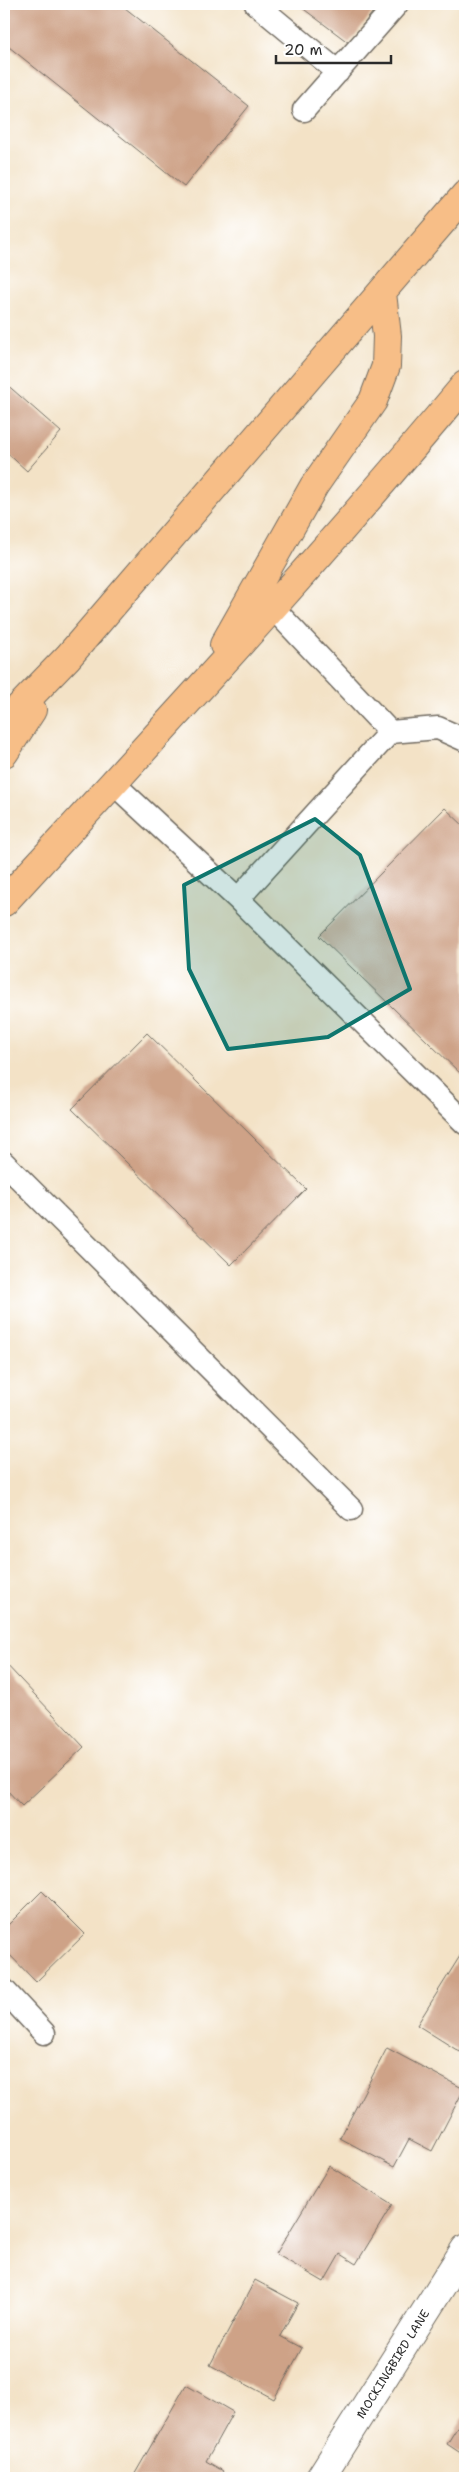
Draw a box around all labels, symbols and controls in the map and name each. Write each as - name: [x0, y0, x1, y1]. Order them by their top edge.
- scale bar: [276, 32, 392, 64]
- text: 20 m: [284, 40, 323, 60]
- street label: MOCKINGBIRD LANE: [353, 2306, 433, 2422]

